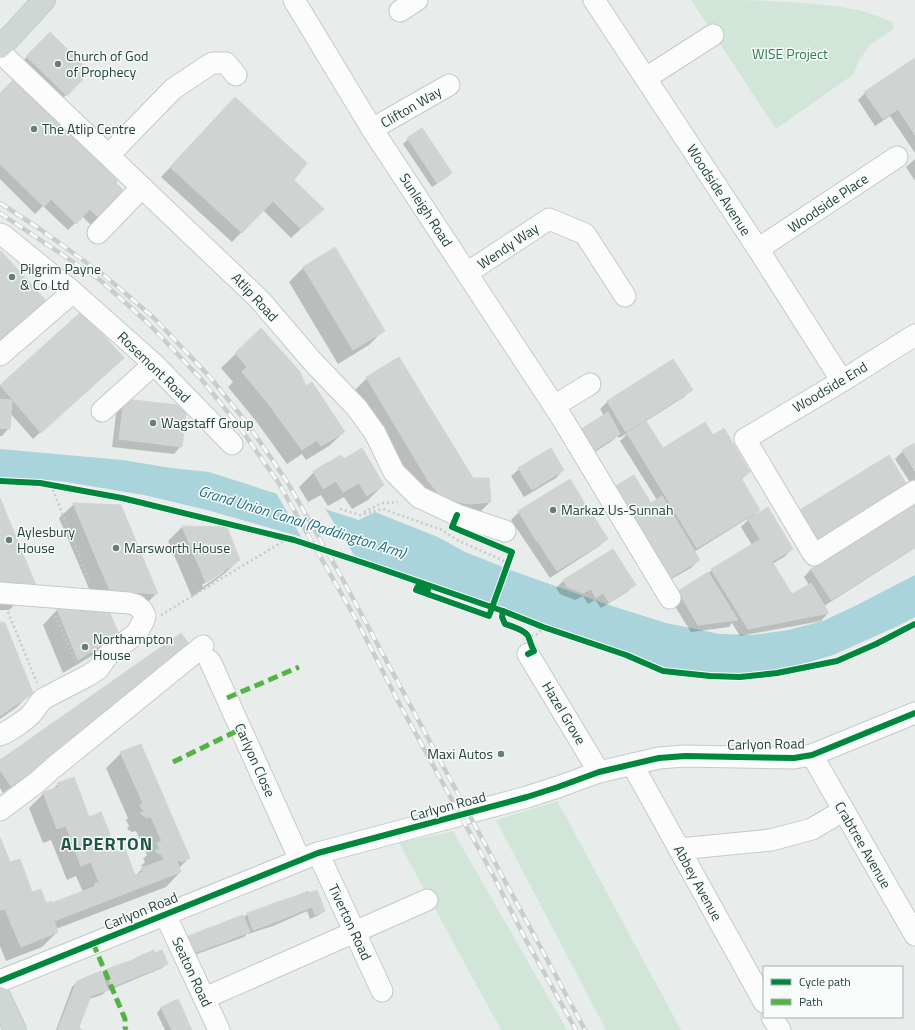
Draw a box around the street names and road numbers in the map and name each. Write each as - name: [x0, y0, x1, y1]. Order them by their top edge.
- street label: Clifton Way: [376, 81, 445, 133]
- street label: Woodside Avenue: [682, 140, 757, 240]
- street label: Woodside Place: [783, 168, 872, 237]
- street label: Sunleigh Road: [395, 169, 458, 251]
- street label: Wendy Way: [473, 217, 543, 274]
- street label: Atlip Road: [227, 268, 284, 326]
- street label: Rosemont Road: [113, 326, 196, 407]
- street label: Woodside End: [788, 356, 871, 417]
- street label: Hazel Grove: [537, 677, 592, 748]
- street label: Carlyon Close: [230, 719, 281, 800]
- street label: Carlyon Road: [727, 732, 805, 755]
- street label: Carlyon Road: [408, 785, 488, 826]
- street label: Crabtree Avenue: [830, 797, 897, 892]
- street label: Abbey Avenue: [669, 841, 728, 924]
- street label: Tiverton Road: [324, 880, 377, 963]
- street label: Carlyon Road: [101, 886, 181, 935]
- street label: Seaton Road: [167, 933, 218, 1010]

